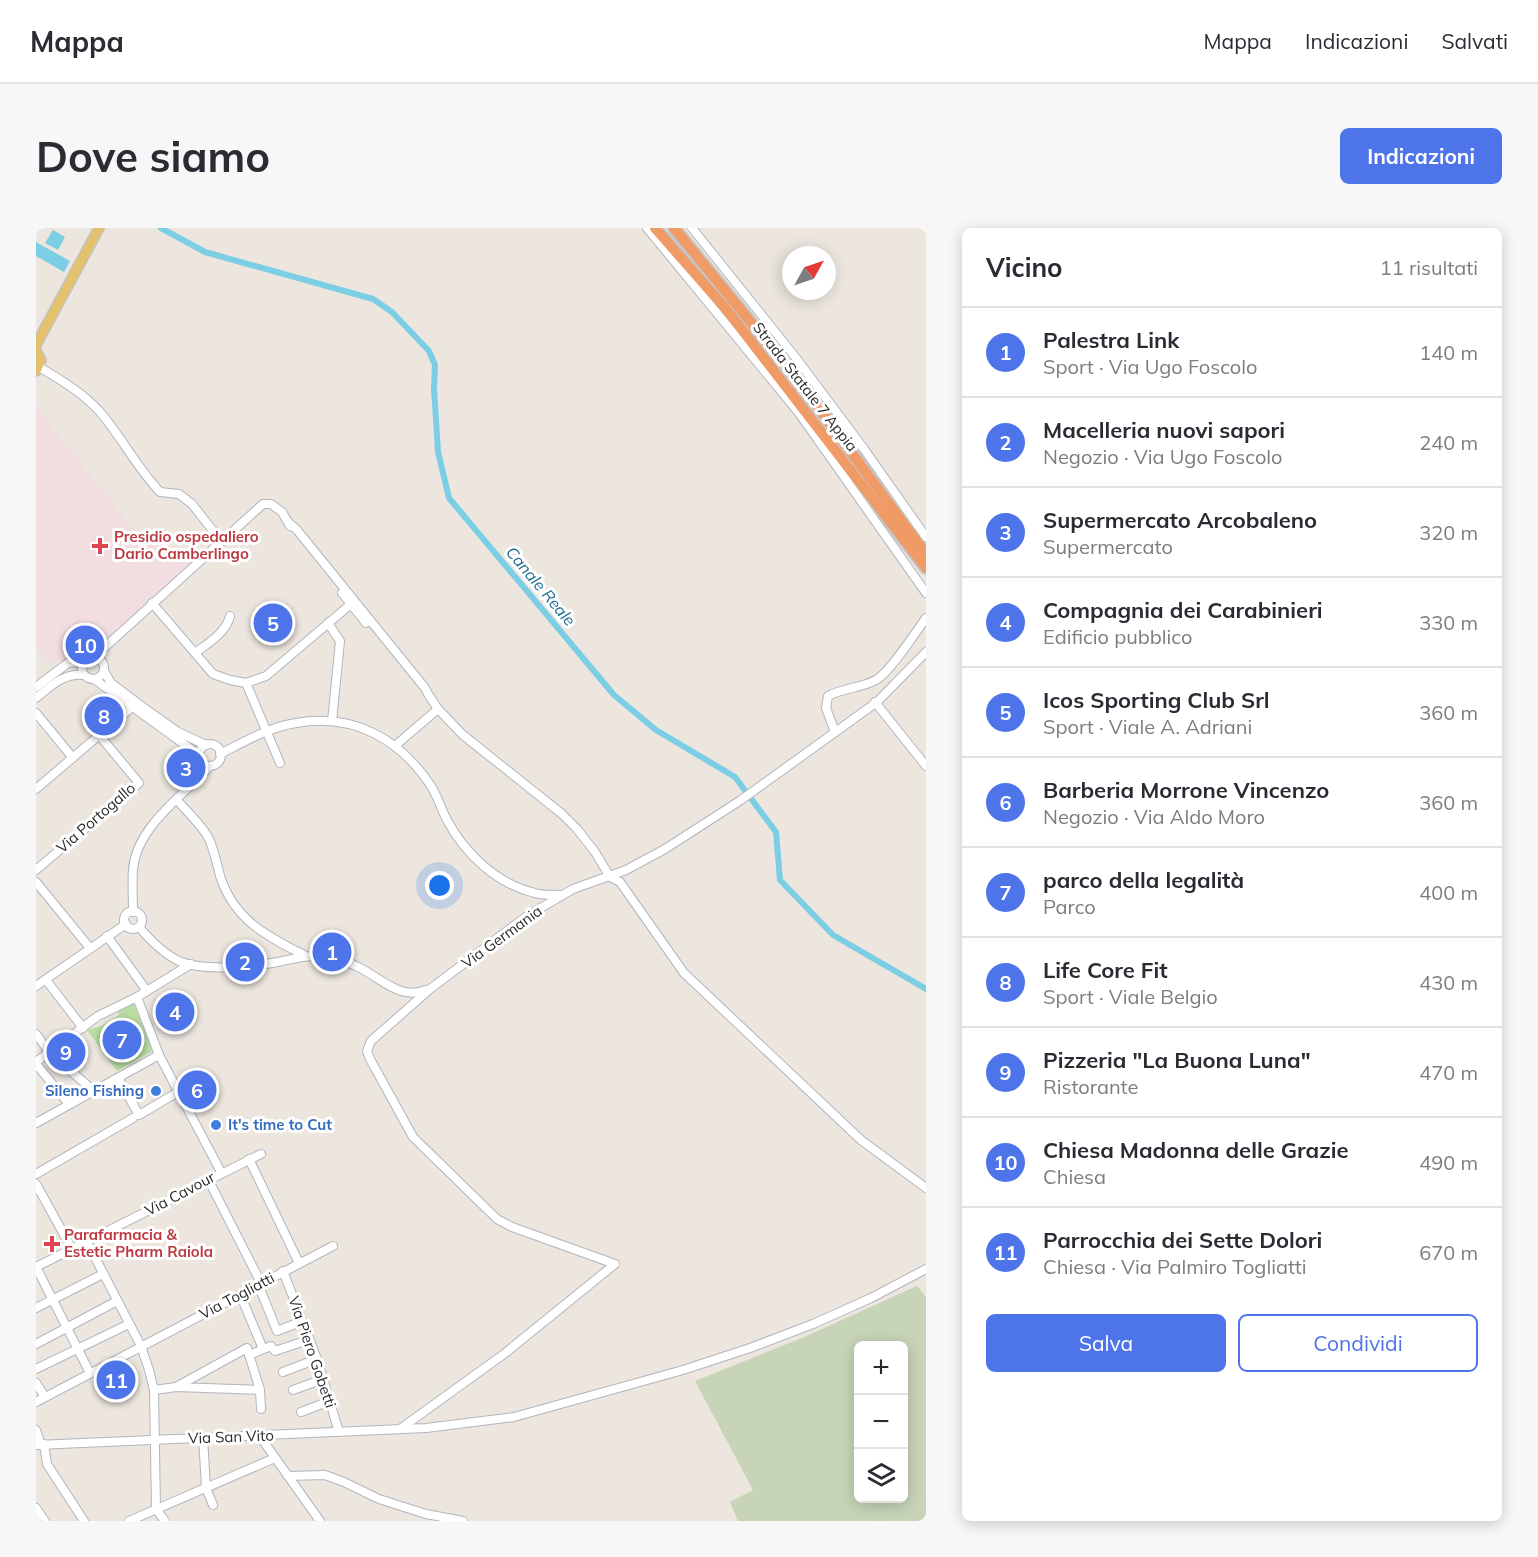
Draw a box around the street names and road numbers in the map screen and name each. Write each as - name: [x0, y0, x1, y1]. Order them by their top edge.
- street label: Strada Statale 7 Appia: [749, 318, 862, 455]
- street label: Via Portogallo: [52, 778, 139, 857]
- street label: Via Germania: [458, 901, 546, 972]
- street label: Via Cavour: [142, 1167, 218, 1220]
- street label: Via Togliatti: [196, 1268, 278, 1323]
- street label: Via Piero Gobetti: [284, 1294, 340, 1410]
- street label: Via San Vito: [188, 1426, 274, 1447]

